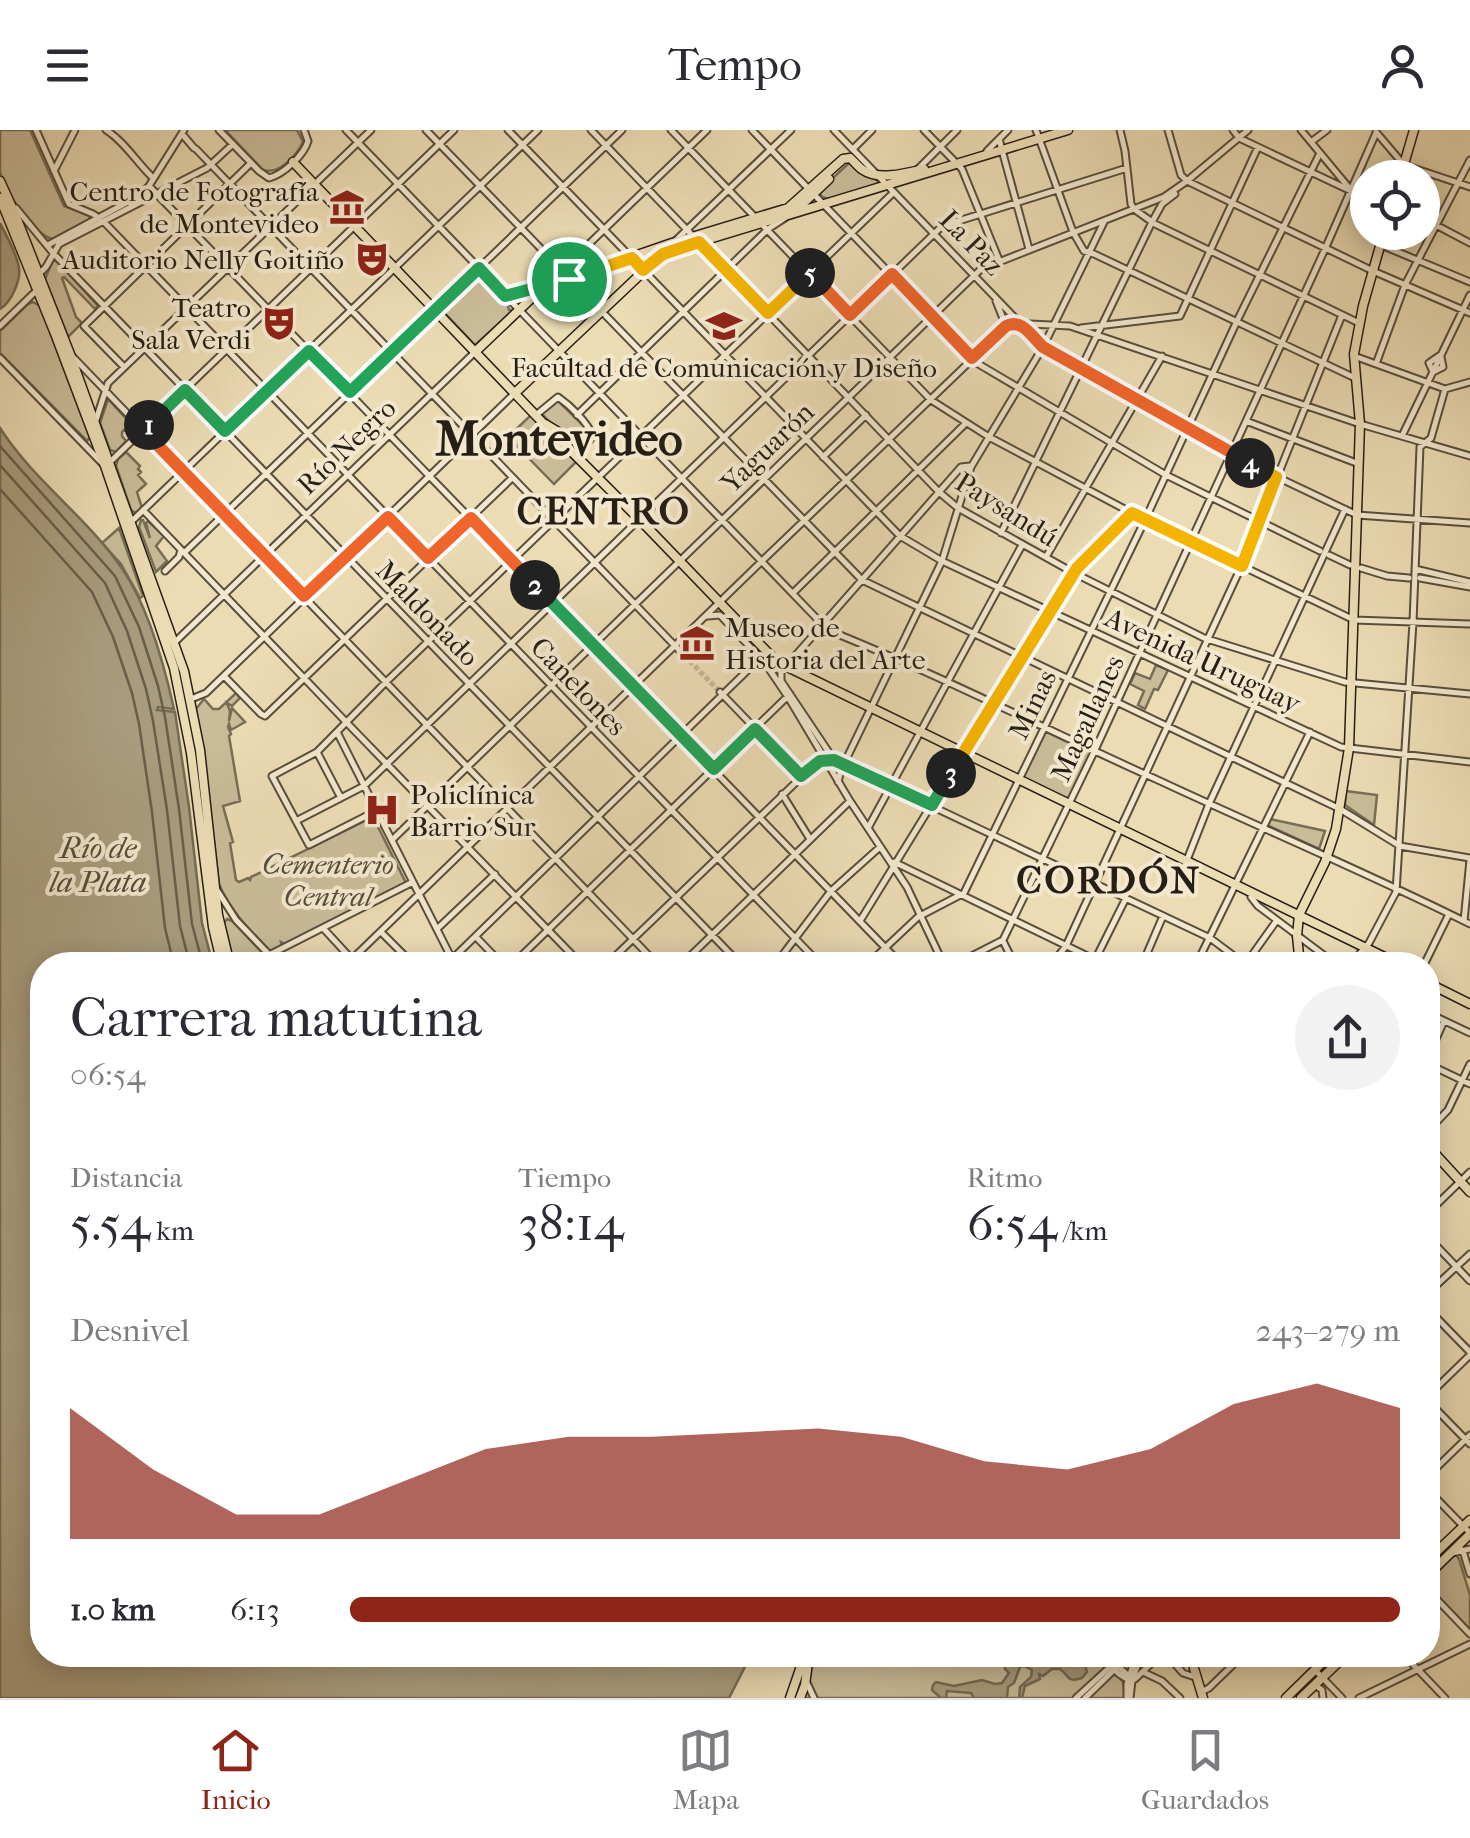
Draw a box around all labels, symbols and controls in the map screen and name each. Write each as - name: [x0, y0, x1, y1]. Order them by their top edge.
- icon: menu: [40, 38, 95, 93]
- icon: person: [1375, 38, 1430, 93]
- text: Tempo: [668, 39, 802, 92]
- map controls: [1350, 160, 1440, 250]
- button: locate: [1350, 160, 1440, 250]
- place label: Centro de Fotografía de Montevideo: [70, 175, 320, 240]
- museum icon: Centro de Fotografía de Montevideo: [328, 188, 366, 226]
- street label: La Paz: [933, 203, 1011, 282]
- pin: [527, 237, 612, 322]
- theatre icon: Auditorio Nelly Goitiño: [353, 240, 391, 278]
- place label: Auditorio Nelly Goitiño: [61, 243, 344, 276]
- pin: 5: [785, 248, 835, 298]
- icon: arrive: [542, 252, 597, 307]
- text: 5: [804, 256, 816, 289]
- place label: Teatro Sala Verdi: [131, 291, 251, 356]
- theatre icon: Teatro Sala Verdi: [260, 304, 298, 342]
- school or university icon: Facultad de Comunicación y Diseño: [705, 307, 743, 345]
- place label: Facultad de Comunicación y Diseño: [511, 351, 937, 384]
- street label: Río Negro: [290, 391, 402, 501]
- street label: Yaguarón: [713, 395, 821, 500]
- pin: 1: [124, 400, 174, 450]
- text: 1: [144, 408, 154, 441]
- district label: Montevideo: [435, 411, 683, 467]
- pin: 4: [1225, 438, 1275, 488]
- text: 4: [1242, 446, 1258, 479]
- street label: Paysandú: [949, 465, 1064, 554]
- district label: CENTRO: [517, 489, 691, 534]
- street label: Maldonado: [369, 554, 486, 673]
- pin: 2: [510, 560, 560, 610]
- text: 2: [528, 568, 542, 601]
- street label: Avenida Uruguay: [1099, 600, 1307, 721]
- place label: Museo de Historia del Arte: [725, 611, 926, 676]
- museum icon: Museo de Historia del Arte: [678, 624, 716, 662]
- street label: Canelones: [524, 630, 633, 742]
- street label: Magallanes: [1044, 650, 1131, 786]
- street label: Minas: [1002, 664, 1063, 744]
- pin: 3: [926, 748, 976, 798]
- text: 3: [945, 756, 957, 789]
- place label: Policlínica Barrio Sur: [410, 778, 535, 843]
- hospital icon: Policlínica Barrio Sur: [363, 791, 401, 829]
- water label: Río de la Plata: [49, 831, 146, 900]
- park label: Cementerio Central: [262, 848, 394, 913]
- district label: CORDÓN: [1016, 857, 1202, 903]
- button: share: [1295, 985, 1400, 1090]
- text: Carrera matutina: [70, 986, 482, 1050]
- text: 06:54: [70, 1056, 145, 1093]
- text: Distancia: [70, 1161, 183, 1194]
- text: Tiempo: [518, 1161, 611, 1194]
- text: Ritmo: [967, 1161, 1042, 1194]
- text: 5.54: [70, 1194, 150, 1253]
- text: 38:14: [518, 1194, 623, 1253]
- text: 6:54: [967, 1194, 1057, 1253]
- text: km: [150, 1214, 194, 1247]
- text: /km: [1057, 1214, 1108, 1247]
- text: Desnivel: [70, 1312, 190, 1349]
- text: 243–279 m: [1255, 1312, 1400, 1349]
- text: 1.0 km: [70, 1591, 155, 1628]
- text: 6:13: [230, 1591, 280, 1628]
- tab: Inicio: [201, 1723, 271, 1816]
- tab: Mapa: [672, 1723, 739, 1816]
- tab: Guardados: [1141, 1723, 1269, 1816]

